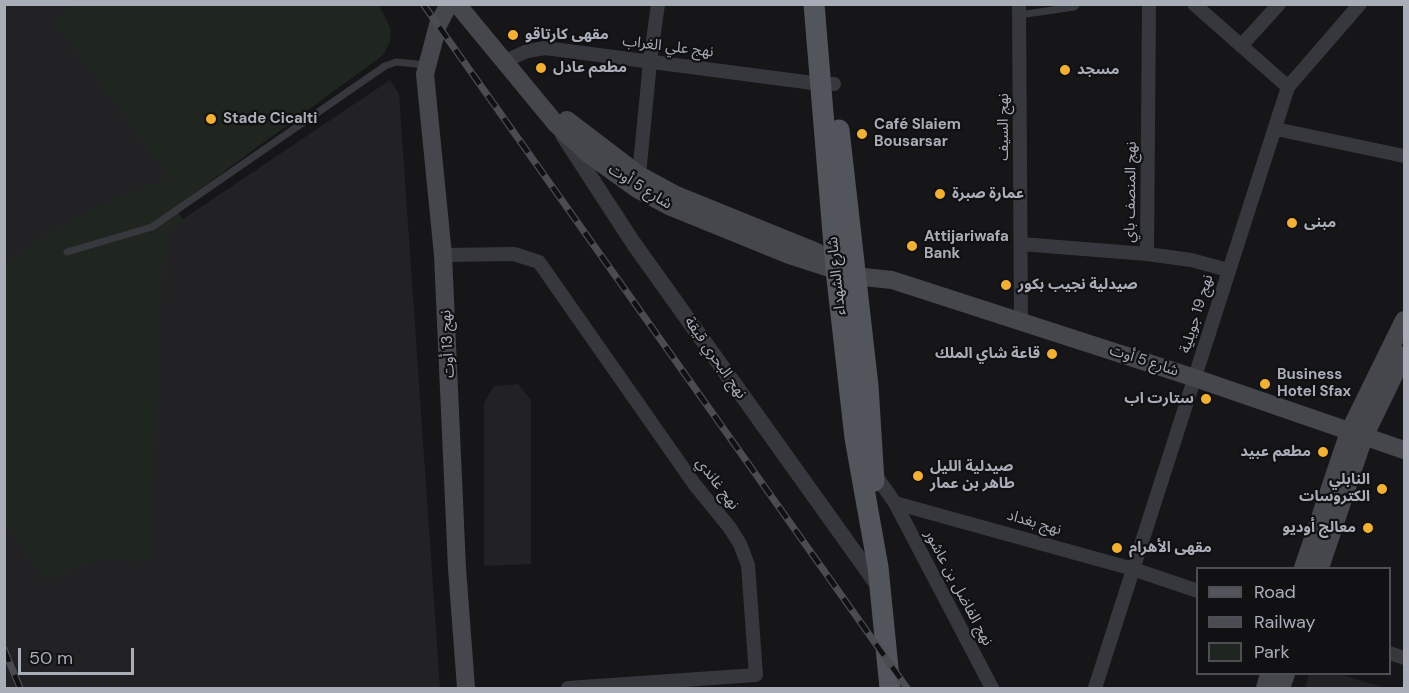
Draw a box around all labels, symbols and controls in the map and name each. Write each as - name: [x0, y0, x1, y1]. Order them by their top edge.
- place label: مقهى كارتاقو: [525, 26, 609, 44]
- marker: مقهى كارتاقو: [506, 28, 520, 42]
- street label: نهج علي الغراب: [621, 32, 715, 62]
- place label: مطعم عادل: [553, 59, 627, 77]
- marker: مطعم عادل: [534, 61, 548, 75]
- place label: مسجد: [1077, 61, 1119, 79]
- marker: مسجد: [1058, 63, 1072, 77]
- street label: نهج السيف: [995, 93, 1013, 161]
- place label: Stade Cicalti: [223, 110, 317, 128]
- marker: Stade Cicalti: [204, 112, 218, 126]
- place label: Café Slaiem Bousarsar: [874, 116, 961, 151]
- marker: Café Slaiem Bousarsar: [855, 127, 869, 141]
- street label: نهج المنصف باي: [1121, 141, 1141, 243]
- street label: شارع 5 أوت: [605, 160, 675, 214]
- place label: عمارة صبرة: [952, 185, 1024, 203]
- marker: عمارة صبرة: [933, 187, 947, 201]
- place label: مبنى: [1304, 214, 1336, 232]
- marker: مبنى: [1285, 216, 1299, 230]
- place label: Attijariwafa Bank: [924, 228, 1009, 263]
- street label: شارع الشهداء: [824, 236, 850, 316]
- marker: Attijariwafa Bank: [905, 239, 919, 253]
- street label: نهج 19 جويلية: [1177, 273, 1217, 355]
- place label: صيدلية نجيب بكور: [1018, 276, 1137, 294]
- marker: صيدلية نجيب بكور: [999, 278, 1013, 292]
- street label: نهج 13 أوت: [437, 310, 459, 378]
- street label: نهج البحري قيقة: [680, 314, 750, 402]
- street label: شارع 5 أوت: [1107, 341, 1181, 381]
- place label: قاعة شاي الملك: [935, 345, 1040, 363]
- marker: قاعة شاي الملك: [1045, 347, 1059, 361]
- place label: Business Hotel Sfax: [1277, 366, 1351, 401]
- marker: Business Hotel Sfax: [1258, 377, 1272, 391]
- place label: ستارت اب: [1124, 390, 1194, 408]
- marker: ستارت اب: [1199, 392, 1213, 406]
- place label: مطعم عبيد: [1240, 443, 1311, 461]
- marker: مطعم عبيد: [1316, 445, 1330, 459]
- street label: نهج غاندي: [692, 454, 742, 514]
- place label: صيدلية الليل طاهر بن عمار: [930, 458, 1015, 493]
- marker: صيدلية الليل طاهر بن عمار: [911, 469, 925, 483]
- place label: النابلي الكتروسات: [1299, 471, 1370, 506]
- marker: النابلي الكتروسات: [1375, 482, 1389, 496]
- street label: نهج بغداد: [1005, 507, 1063, 539]
- place label: معالج أوديو: [1283, 519, 1356, 537]
- marker: معالج أوديو: [1361, 521, 1375, 535]
- street label: نهج الفاضل بن عاشور: [920, 527, 996, 649]
- place label: مقهى الأهرام: [1129, 539, 1212, 557]
- marker: مقهى الأهرام: [1110, 541, 1124, 555]
- legend: [1196, 567, 1391, 675]
- text: Road: [1254, 580, 1296, 604]
- text: Railway: [1254, 610, 1316, 634]
- scale bar: [21, 636, 136, 674]
- text: Park: [1254, 640, 1290, 664]
- text: 50 m: [29, 646, 73, 670]

